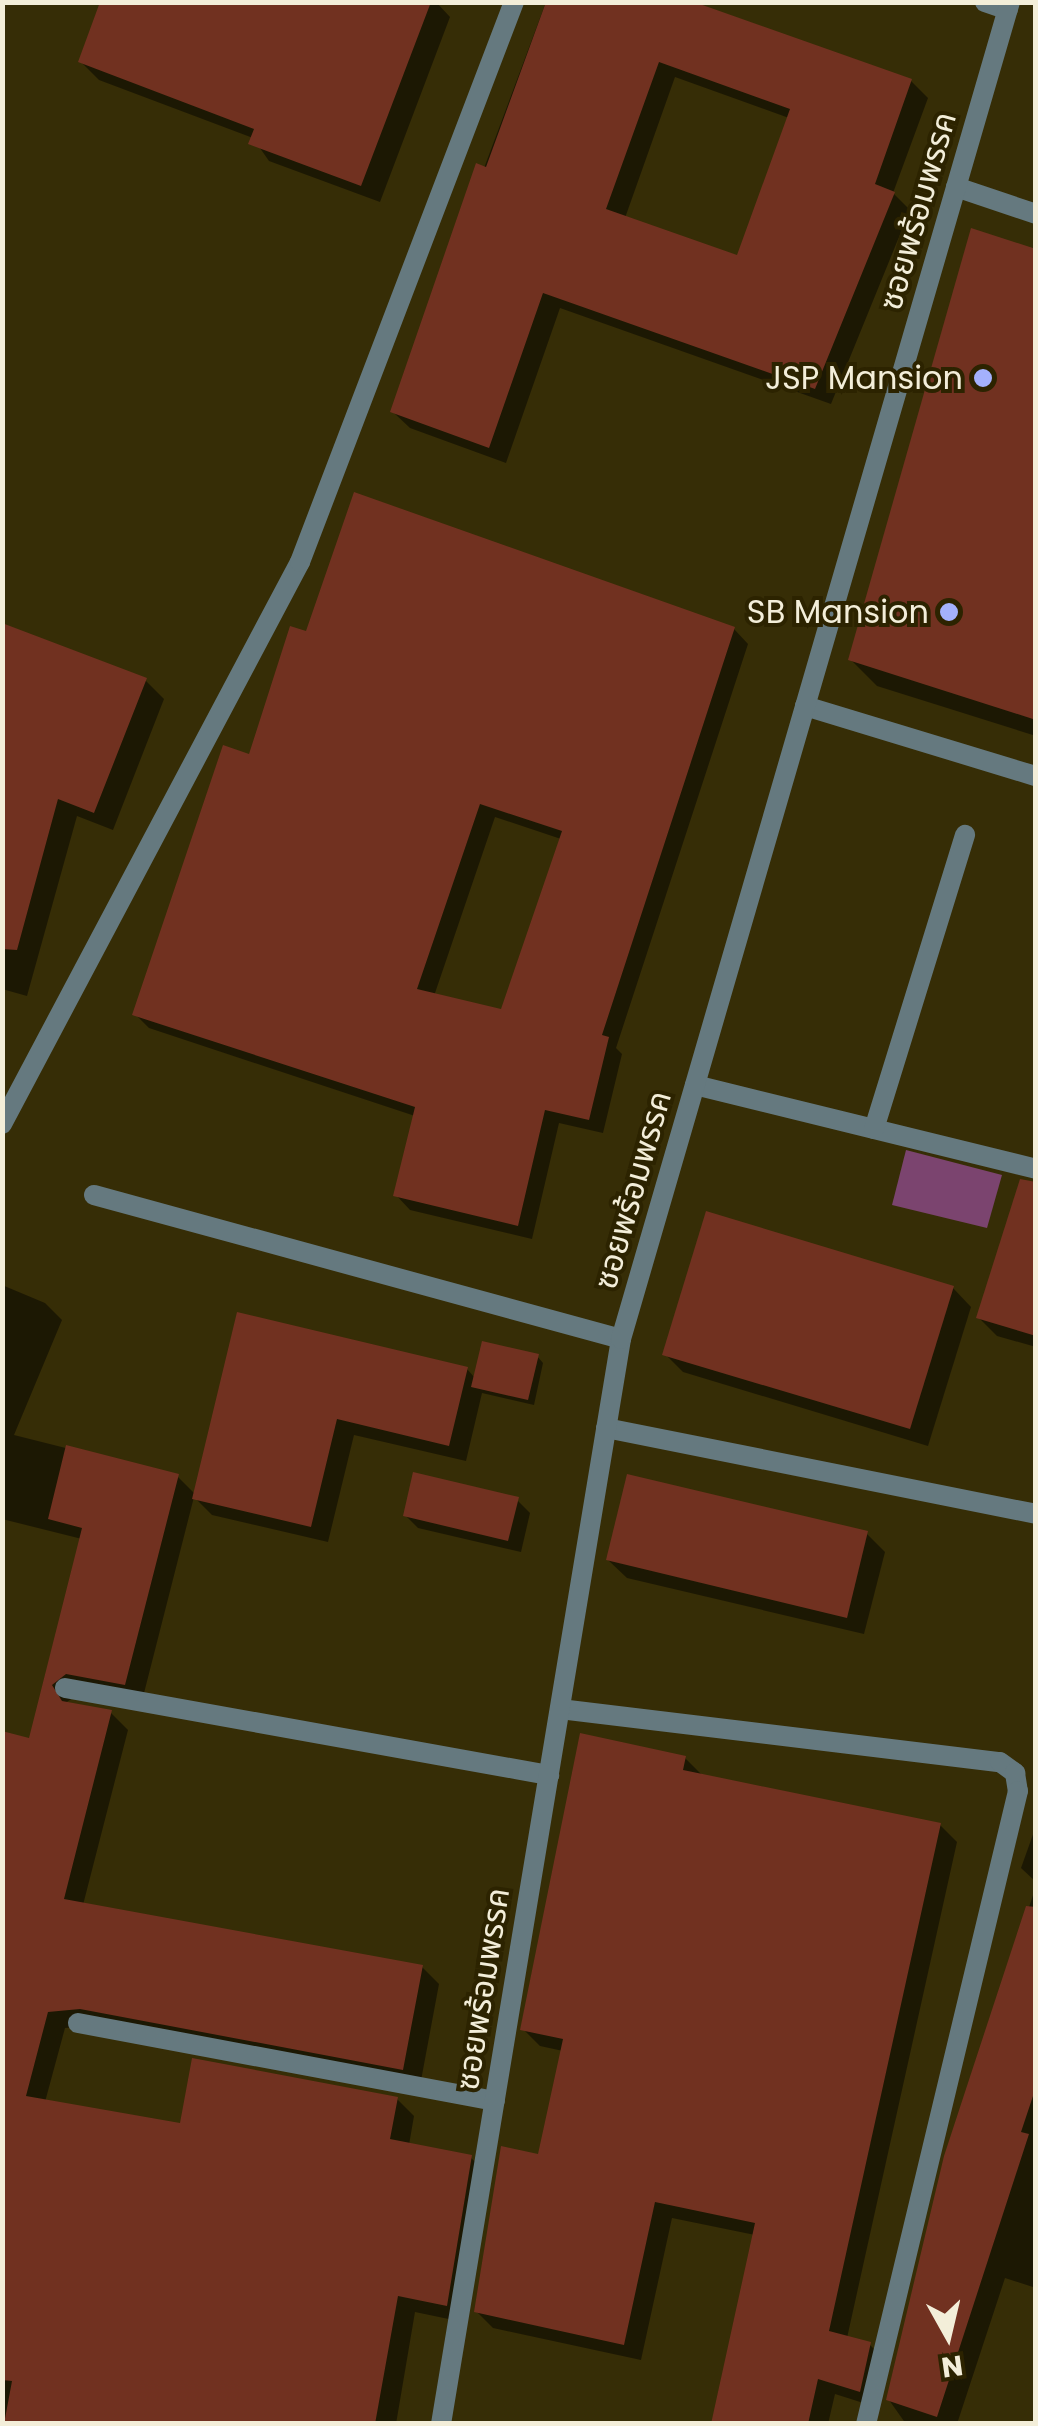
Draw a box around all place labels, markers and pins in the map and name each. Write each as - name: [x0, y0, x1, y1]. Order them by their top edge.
- place label: JSP Mansion: [765, 359, 963, 397]
- marker: JSP Mansion: [972, 367, 994, 389]
- place label: SB Mansion: [747, 593, 929, 631]
- marker: SB Mansion: [938, 601, 960, 623]

